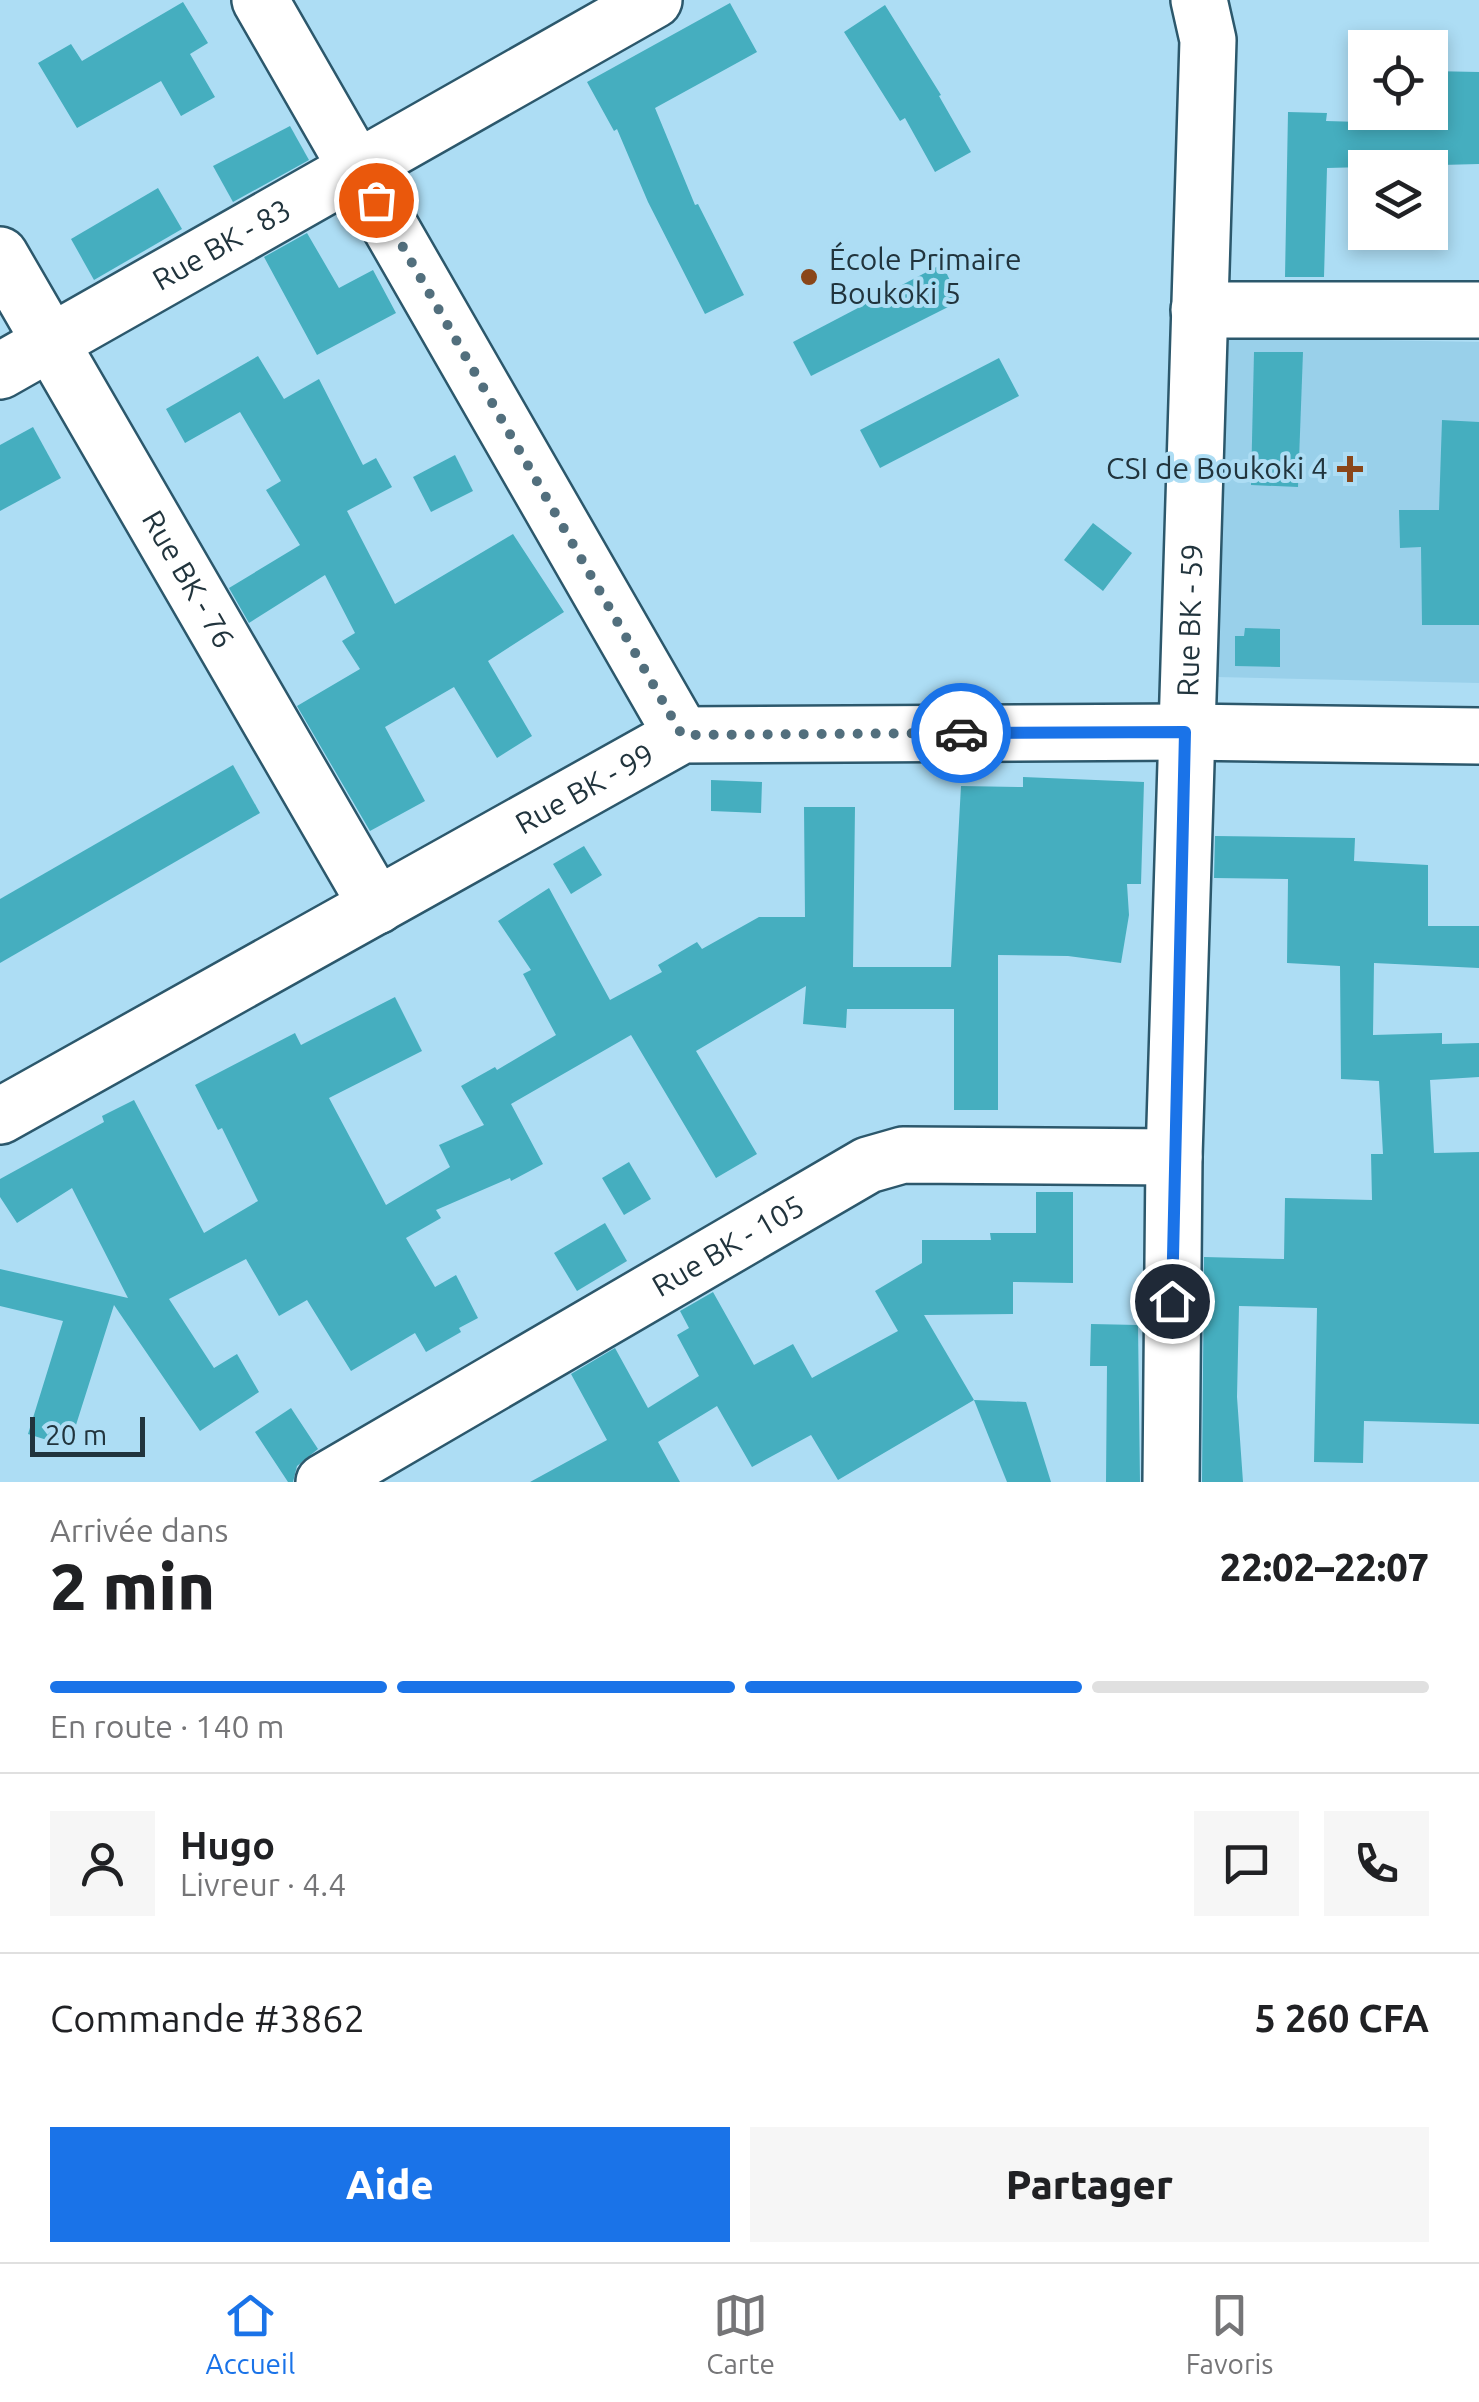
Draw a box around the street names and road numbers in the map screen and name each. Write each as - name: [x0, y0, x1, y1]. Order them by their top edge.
- street label: Rue BK - 83: [146, 192, 296, 297]
- street label: Rue BK - 76: [136, 504, 242, 654]
- street label: Rue BK - 59: [1170, 543, 1209, 697]
- street label: Rue BK - 99: [509, 736, 659, 840]
- street label: Rue BK - 105: [646, 1188, 810, 1303]

